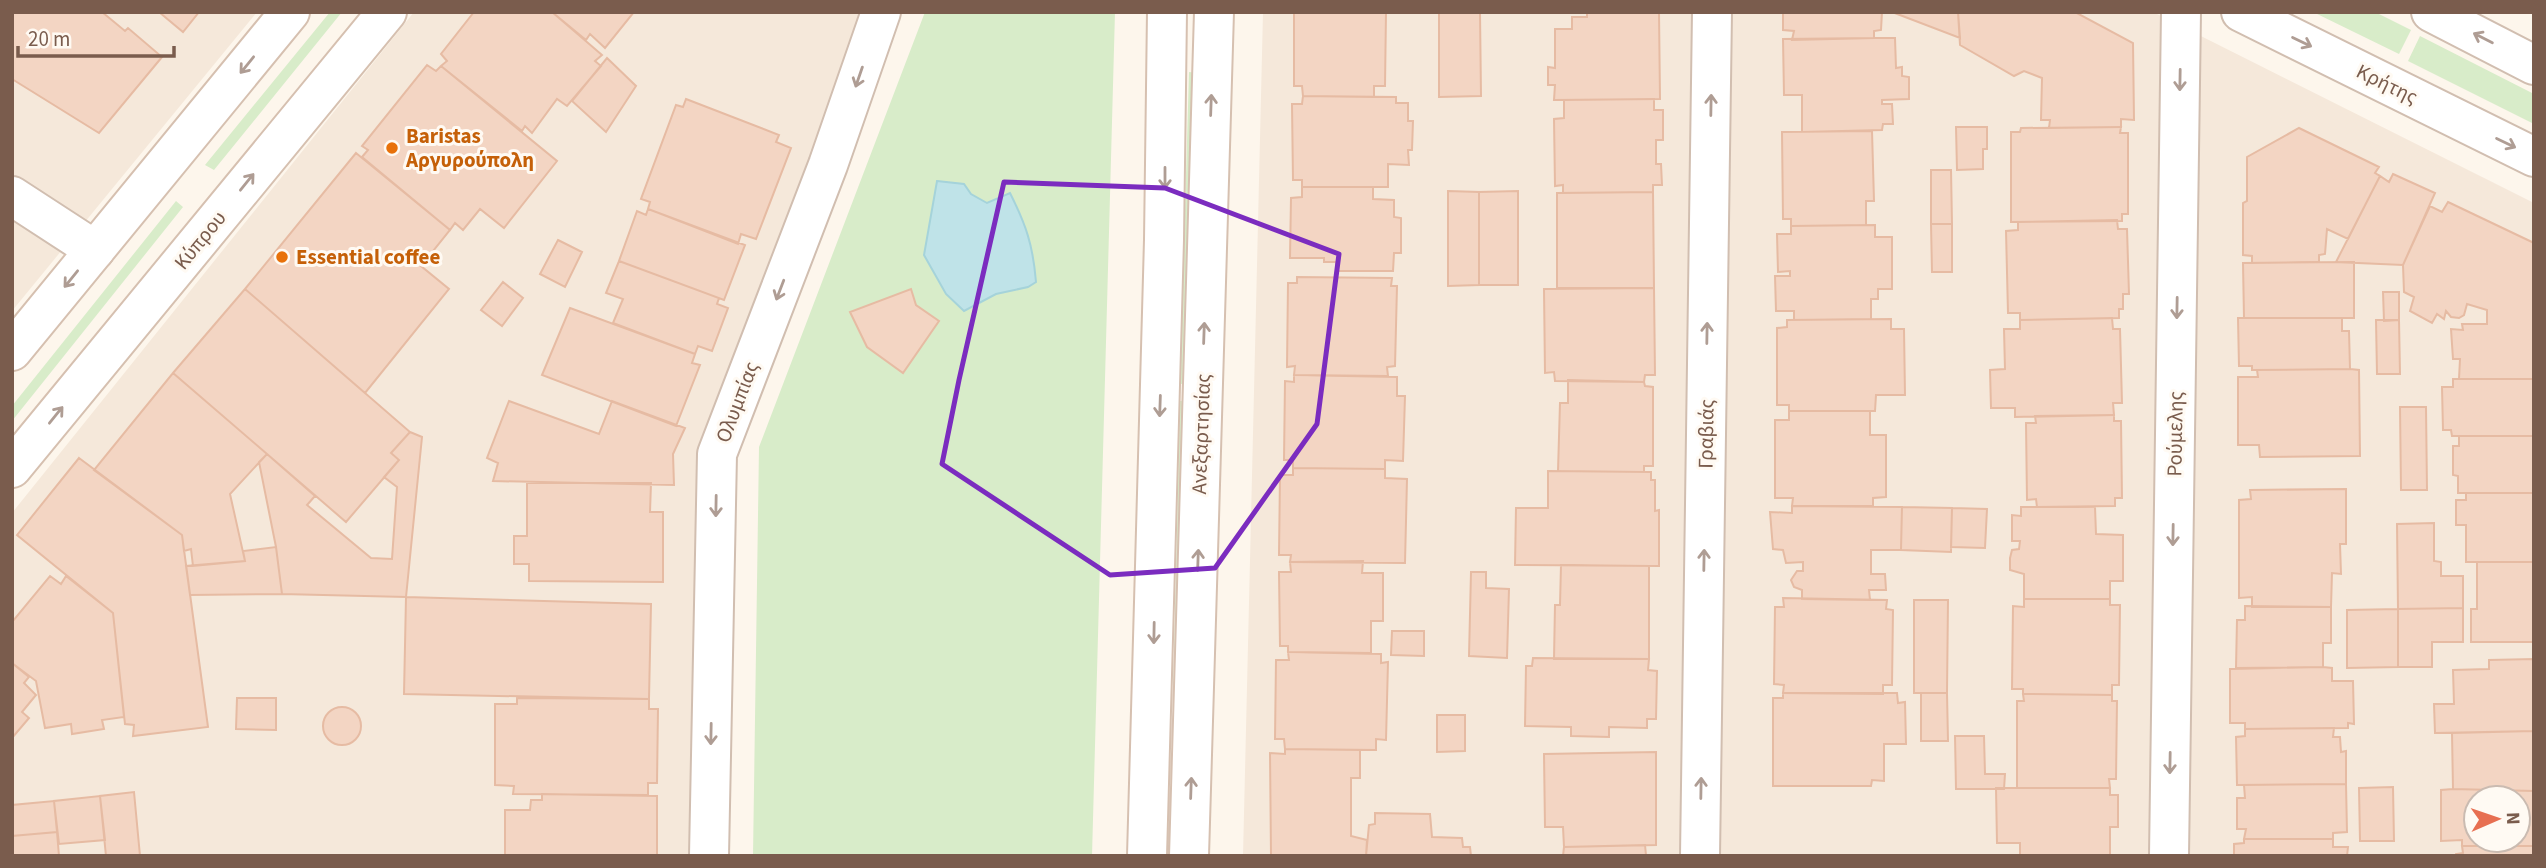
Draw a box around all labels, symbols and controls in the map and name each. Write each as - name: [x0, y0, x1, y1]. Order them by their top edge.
- scale bar: [18, 14, 173, 58]
- text: 20 m: [28, 24, 70, 54]
- one-way arrow: [2473, 31, 2493, 45]
- one-way arrow: [2291, 36, 2312, 50]
- one-way arrow: [239, 56, 255, 74]
- street label: Κρήτης: [2351, 56, 2423, 112]
- one-way arrow: [852, 65, 864, 87]
- one-way arrow: [2173, 69, 2187, 92]
- one-way arrow: [1204, 94, 1218, 117]
- one-way arrow: [1704, 94, 1717, 117]
- place label: Baristas Αργυρούπολη: [405, 121, 534, 175]
- one-way arrow: [2495, 137, 2516, 151]
- marker: Baristas Αργυρούπολη: [384, 140, 400, 156]
- one-way arrow: [1158, 167, 1172, 190]
- one-way arrow: [239, 174, 255, 192]
- street label: Κύπρου: [167, 204, 233, 276]
- place label: Essential coffee: [296, 242, 440, 272]
- marker: Essential coffee: [274, 249, 290, 265]
- one-way arrow: [64, 269, 79, 287]
- one-way arrow: [773, 279, 785, 301]
- one-way arrow: [2170, 296, 2184, 319]
- one-way arrow: [1198, 321, 1211, 344]
- one-way arrow: [1700, 321, 1714, 344]
- street label: Ολυμπίας: [708, 357, 766, 447]
- street label: Ανεξαρτησίας: [1184, 373, 1218, 495]
- street label: Ρούμελης: [2159, 391, 2191, 477]
- one-way arrow: [1153, 394, 1166, 417]
- street label: Γραβιάς: [1690, 399, 1722, 469]
- one-way arrow: [47, 406, 63, 424]
- one-way arrow: [709, 494, 723, 517]
- one-way arrow: [2167, 524, 2180, 547]
- one-way arrow: [1191, 549, 1204, 572]
- one-way arrow: [1697, 549, 1711, 572]
- one-way arrow: [1147, 622, 1161, 645]
- one-way arrow: [704, 722, 718, 745]
- one-way arrow: [2163, 751, 2177, 774]
- one-way arrow: [1184, 776, 1198, 799]
- one-way arrow: [1694, 776, 1707, 799]
- north arrow: [2462, 784, 2532, 854]
- text: N: [2499, 812, 2526, 825]

